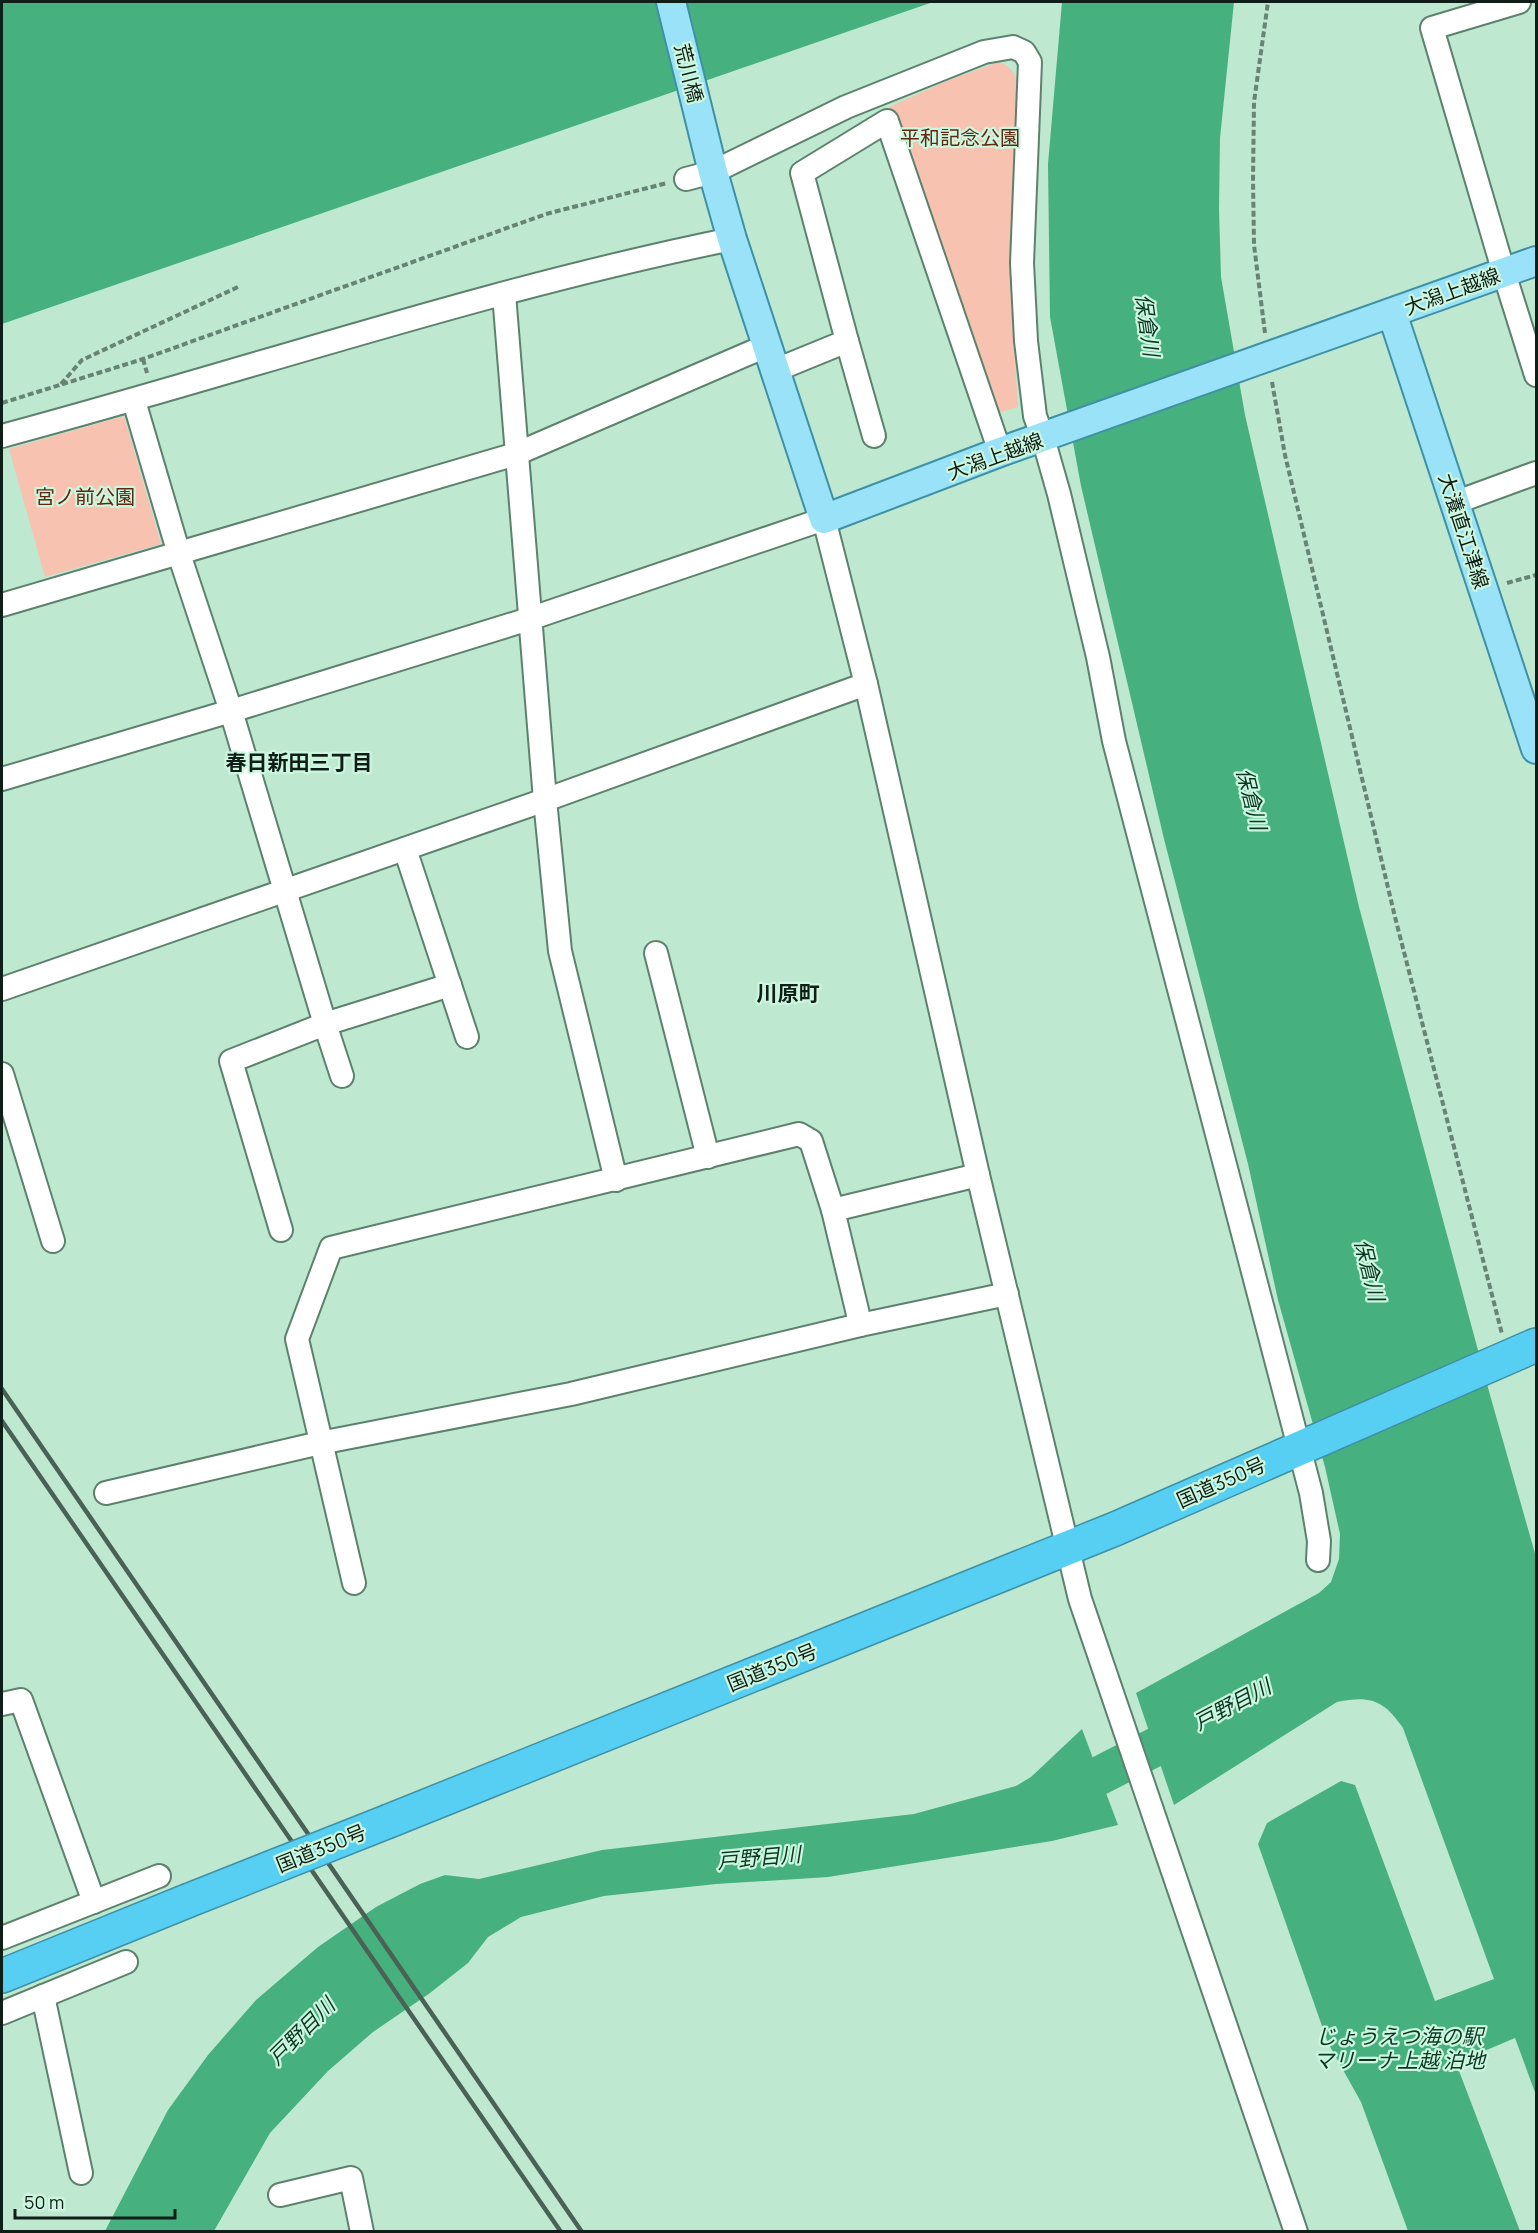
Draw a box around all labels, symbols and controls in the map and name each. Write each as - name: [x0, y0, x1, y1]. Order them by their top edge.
- street label: 荒川橋: [669, 41, 709, 105]
- park label: 平和記念公園: [900, 124, 1020, 151]
- street label: 大潟上越線: [1400, 261, 1504, 321]
- water label: 保倉川: [1130, 292, 1167, 360]
- street label: 大潟上越線: [943, 426, 1047, 486]
- street label: 大瀁直江津線: [1433, 470, 1495, 592]
- park label: 宮ノ前公園: [35, 483, 135, 510]
- district label: 春日新田三丁目: [226, 748, 373, 776]
- water label: 保倉川: [1231, 765, 1274, 835]
- district label: 川原町: [757, 979, 820, 1007]
- water label: 保倉川: [1349, 1236, 1392, 1306]
- street label: 国道350号: [1172, 1450, 1270, 1514]
- street label: 国道350号: [723, 1637, 821, 1697]
- water label: 戸野目川: [1188, 1671, 1277, 1736]
- street label: 国道350号: [272, 1818, 370, 1878]
- water label: 戸野目川: [716, 1839, 804, 1875]
- water label: 戸野目川: [261, 1990, 342, 2071]
- water label: じょうえつ海の駅 マリーナ上越 泊地: [1313, 2022, 1487, 2074]
- scale bar: [15, 2182, 176, 2220]
- text: 50 m: [24, 2190, 64, 2214]

